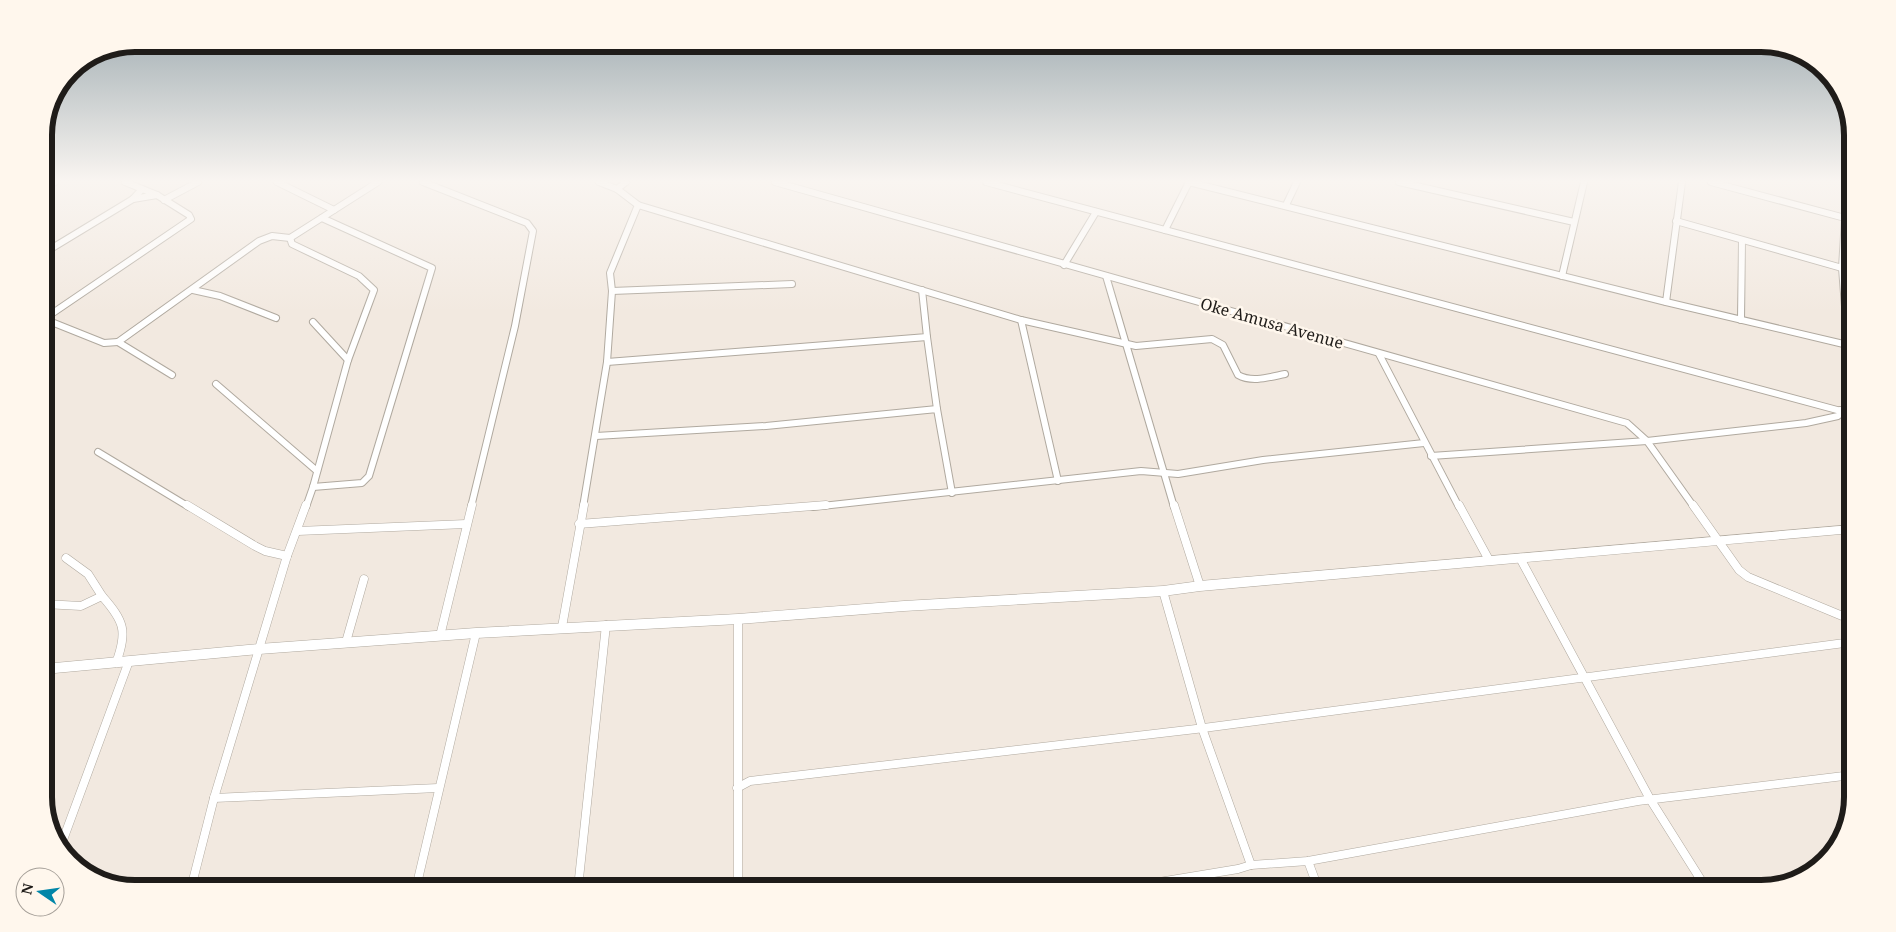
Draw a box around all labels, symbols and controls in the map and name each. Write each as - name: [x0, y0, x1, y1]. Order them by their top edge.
- street label: Oke Amusa Avenue: [1198, 292, 1346, 354]
- north arrow: [15, 867, 65, 917]
- text: N: [16, 881, 37, 896]

